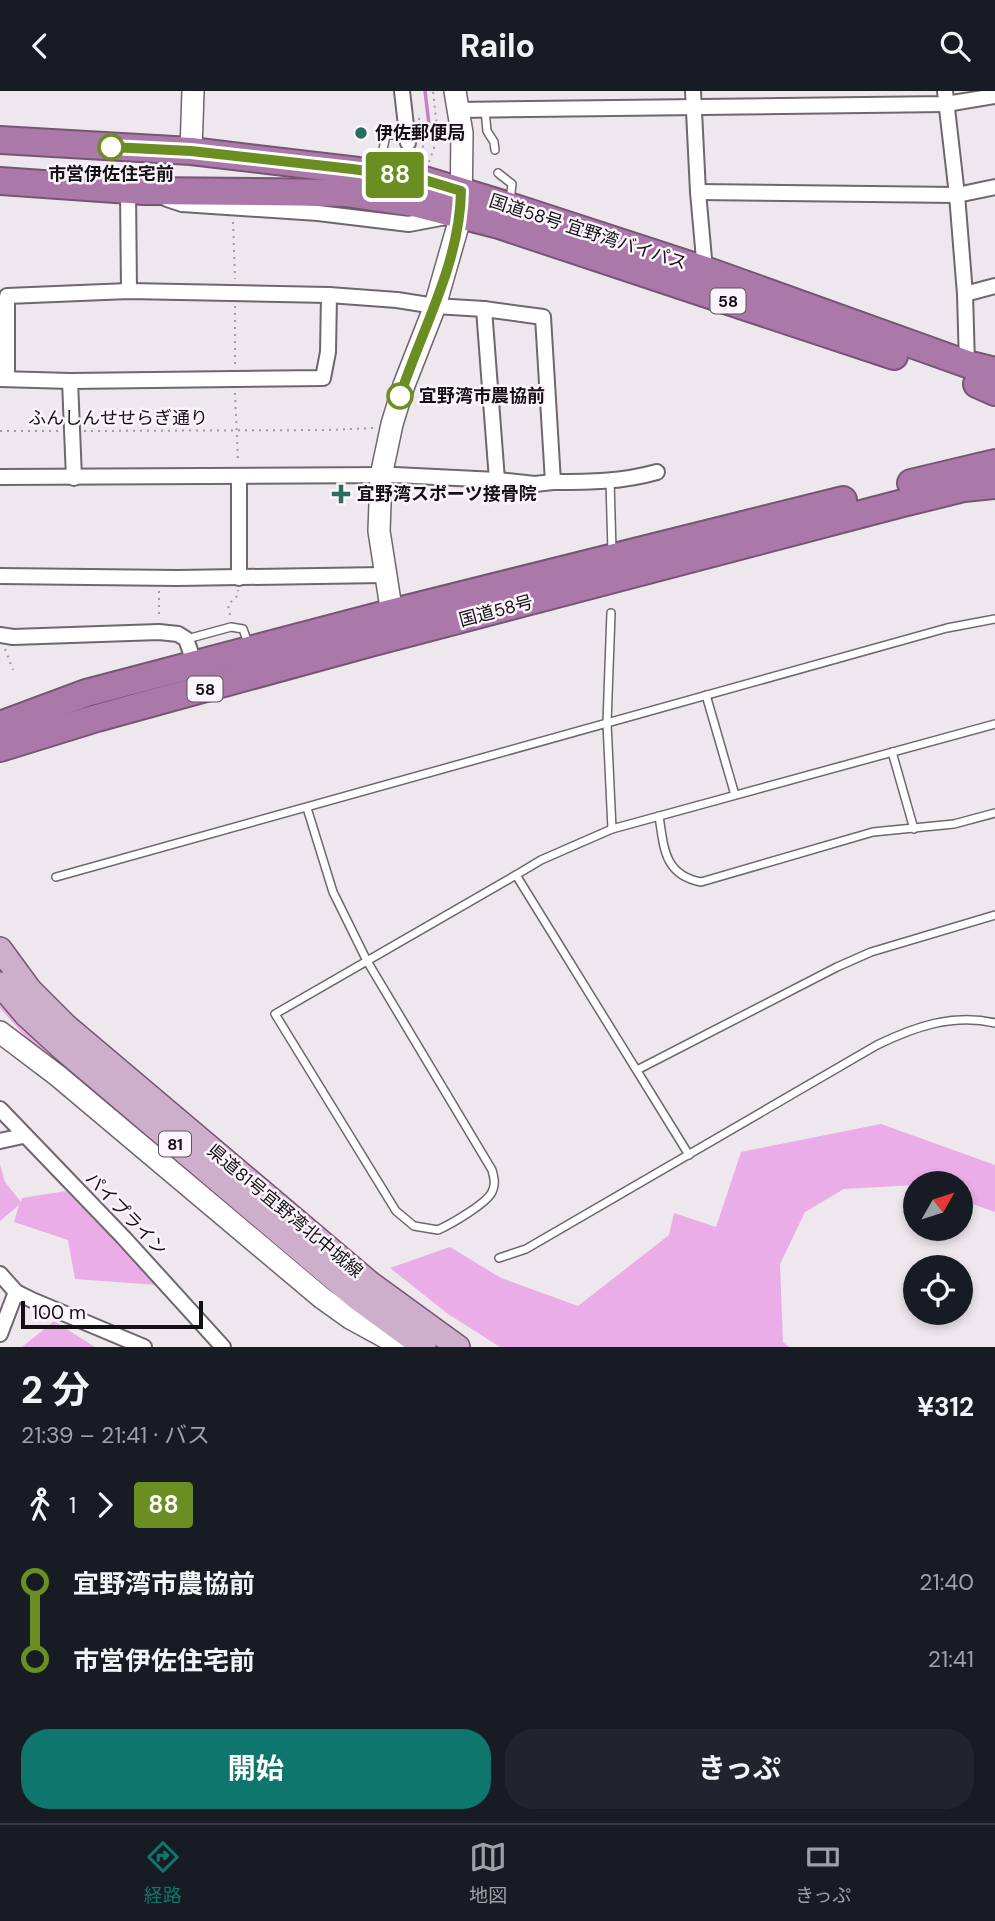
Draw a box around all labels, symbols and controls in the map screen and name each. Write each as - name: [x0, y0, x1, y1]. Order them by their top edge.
- text: Railo: [460, 25, 535, 67]
- icon: back: [21, 27, 59, 65]
- icon: search: [936, 27, 974, 65]
- place label: 伊佐郵便局: [375, 121, 465, 145]
- marker: 伊佐郵便局: [353, 125, 369, 141]
- marker: 市営伊佐住宅前: [98, 134, 124, 160]
- line badge: 88: [364, 152, 426, 198]
- text: 88: [380, 159, 410, 190]
- place label: 市営伊佐住宅前: [48, 162, 174, 186]
- street label: 国道58号 宜野湾バイパス: [486, 189, 690, 275]
- road number: 58: [710, 289, 746, 313]
- marker: 宜野湾市農協前: [387, 383, 413, 409]
- place label: 宜野湾市農協前: [419, 384, 545, 408]
- street label: ふんしんせせらぎ通り: [28, 406, 208, 430]
- place label: 宜野湾スポーツ接骨院: [357, 482, 537, 506]
- marker: 宜野湾スポーツ接骨院: [331, 484, 351, 504]
- street label: 国道58号: [456, 590, 536, 632]
- road number: 58: [188, 677, 222, 701]
- road number: 81: [159, 1131, 191, 1156]
- street label: 県道81号宜野湾北中城線: [202, 1139, 368, 1283]
- street label: パイプライン: [80, 1167, 172, 1261]
- north arrow: [903, 1171, 973, 1241]
- map controls: [903, 1171, 973, 1325]
- button: locate: [903, 1255, 973, 1325]
- scale bar: [21, 1298, 203, 1330]
- text: 100 m: [32, 1300, 86, 1325]
- text: 2 分: [21, 1365, 90, 1415]
- text: ¥312: [917, 1390, 974, 1424]
- text: 21:39 – 21:41 · バス: [21, 1420, 210, 1450]
- icon: walk: [21, 1486, 59, 1524]
- icon: forward: [86, 1486, 124, 1524]
- text: 88: [148, 1489, 179, 1520]
- text: 1: [69, 1490, 76, 1520]
- text: 宜野湾市農協前: [73, 1567, 255, 1601]
- text: 21:40: [919, 1567, 974, 1597]
- text: 市営伊佐住宅前: [73, 1644, 255, 1678]
- text: 21:41: [928, 1644, 974, 1674]
- button: 開始: [21, 1729, 491, 1809]
- button: きっぷ: [505, 1729, 974, 1809]
- tab: 経路: [144, 1838, 182, 1908]
- tab: 地図: [469, 1838, 507, 1908]
- tab: きっぷ: [795, 1838, 851, 1908]

